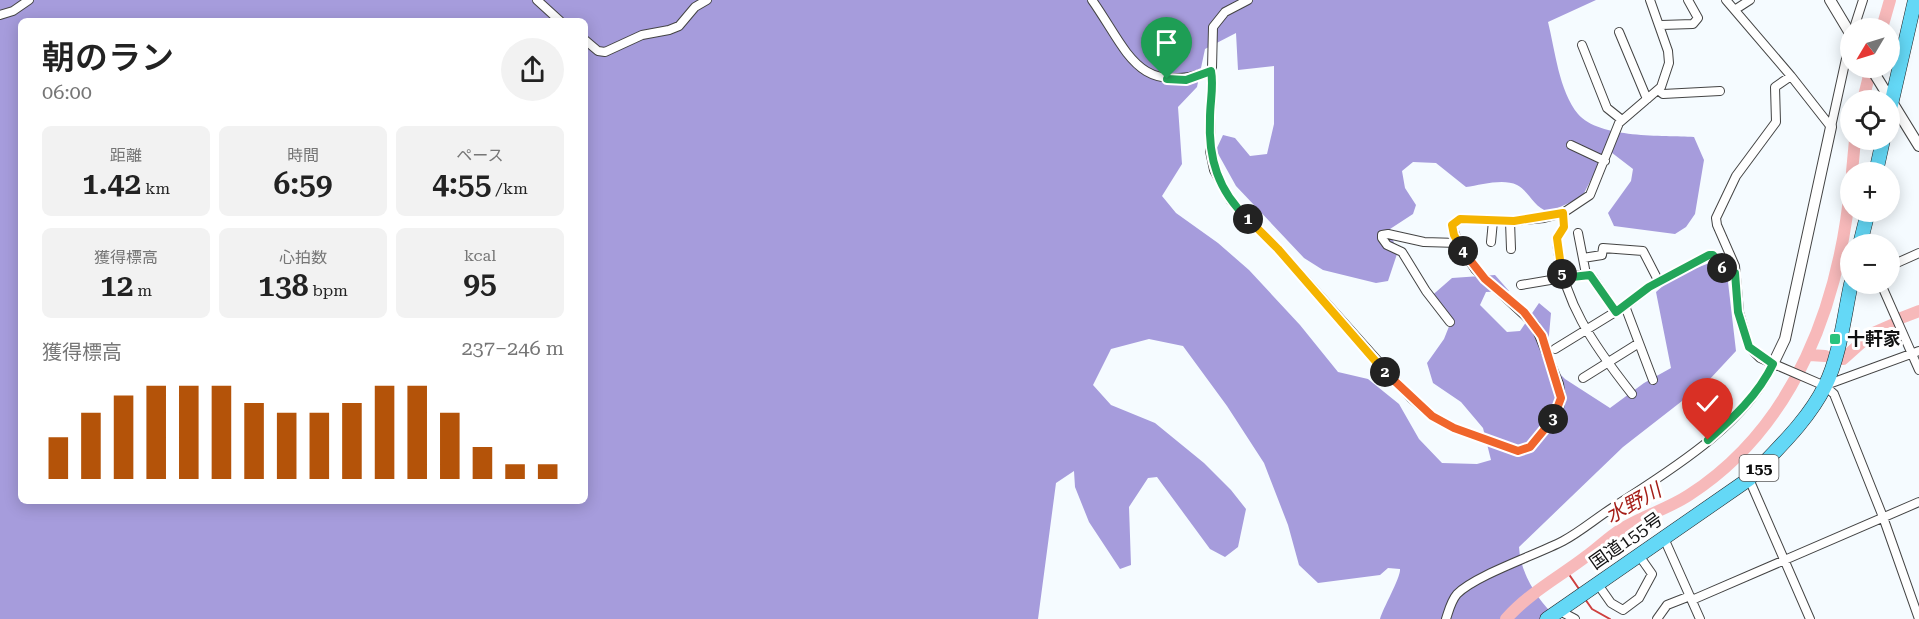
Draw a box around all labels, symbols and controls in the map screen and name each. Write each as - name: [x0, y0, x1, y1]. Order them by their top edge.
- pin: [1141, 17, 1192, 79]
- north arrow: [1840, 18, 1900, 78]
- map controls: [1840, 18, 1900, 294]
- icon: arrive: [1150, 26, 1183, 59]
- text: 朝のラン: [42, 38, 174, 77]
- button: share: [501, 38, 564, 101]
- text: 06:00: [42, 80, 92, 104]
- button: locate: [1840, 90, 1900, 150]
- text: 距離: [110, 146, 142, 165]
- text: 時間: [287, 146, 319, 165]
- text: ペース: [456, 146, 504, 165]
- button: +: [1840, 162, 1900, 222]
- text: 1.42: [82, 166, 141, 201]
- text: 6:59: [273, 166, 333, 201]
- text: 4:55: [432, 166, 491, 201]
- text: km: [141, 179, 170, 198]
- text: /km: [491, 179, 528, 198]
- pin: 1: [1233, 204, 1263, 234]
- text: 1: [1244, 209, 1252, 228]
- button: −: [1840, 234, 1900, 294]
- pin: 4: [1448, 236, 1478, 266]
- text: 4: [1459, 241, 1467, 260]
- text: kcal: [464, 246, 496, 265]
- text: 獲得標高: [94, 248, 158, 267]
- text: 心拍数: [279, 248, 327, 267]
- pin: 6: [1707, 253, 1737, 283]
- text: 6: [1718, 258, 1726, 277]
- pin: 5: [1547, 259, 1577, 289]
- text: 5: [1558, 264, 1566, 283]
- text: 95: [463, 265, 497, 300]
- text: 12: [100, 268, 133, 303]
- text: 138: [258, 268, 308, 303]
- text: m: [133, 281, 152, 300]
- text: bpm: [308, 281, 348, 300]
- place label: 十軒家: [1847, 328, 1901, 349]
- marker: 十軒家: [1828, 332, 1842, 346]
- text: 237–246 m: [461, 336, 564, 360]
- text: 獲得標高: [42, 340, 122, 364]
- pin: 2: [1370, 357, 1400, 387]
- text: 2: [1381, 362, 1389, 381]
- pin: [1682, 378, 1733, 440]
- icon: check: [1691, 387, 1724, 420]
- pin: 3: [1538, 404, 1568, 434]
- text: 3: [1549, 409, 1557, 428]
- road number: 155: [1740, 455, 1778, 481]
- water label: 水野川: [1601, 477, 1667, 528]
- street label: 国道155号: [1585, 508, 1666, 573]

